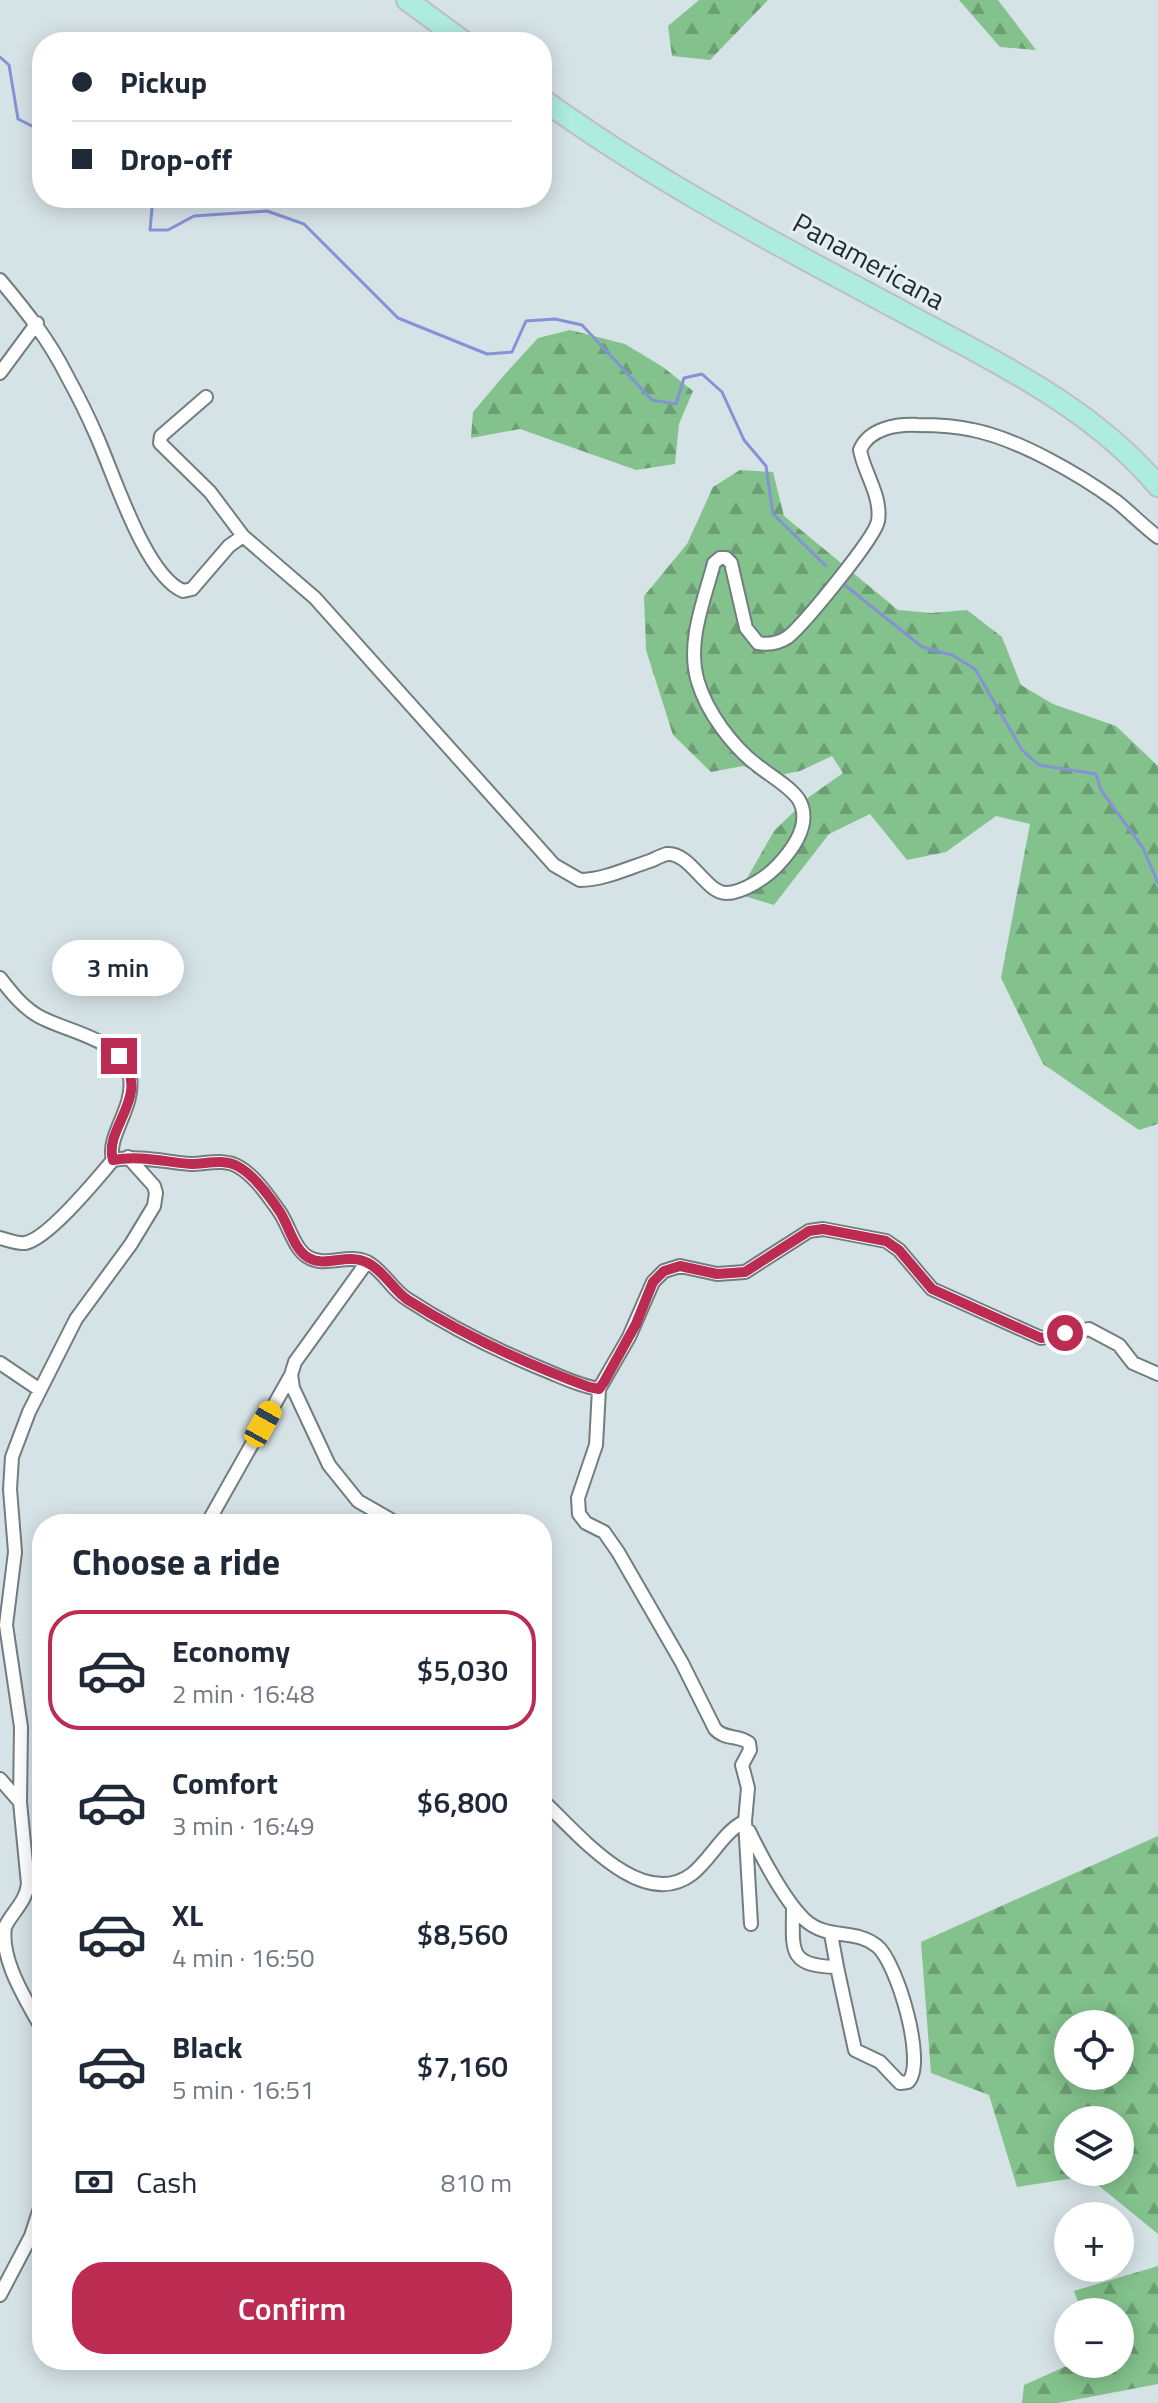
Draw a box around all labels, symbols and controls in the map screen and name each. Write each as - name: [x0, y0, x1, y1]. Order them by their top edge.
- text: Pickup: [120, 59, 207, 105]
- text: Drop-off: [120, 136, 232, 182]
- street label: Panamericana: [785, 201, 953, 320]
- callout: 3 min: [53, 940, 185, 996]
- text: 3 min: [87, 948, 149, 987]
- route end: [101, 1038, 137, 1074]
- route start: [1047, 1315, 1083, 1351]
- car: [241, 1397, 285, 1451]
- text: Choose a ride: [72, 1534, 280, 1589]
- text: Economy: [172, 1628, 290, 1674]
- icon: car: [76, 1634, 148, 1706]
- text: $5,030: [417, 1647, 508, 1693]
- text: 2 min · 16:48: [172, 1674, 315, 1713]
- text: Comfort: [172, 1760, 278, 1806]
- icon: car: [76, 1766, 148, 1838]
- text: $6,800: [417, 1779, 508, 1825]
- text: 3 min · 16:49: [172, 1806, 315, 1845]
- text: XL: [172, 1892, 203, 1938]
- icon: car: [76, 1898, 148, 1970]
- text: $8,560: [417, 1911, 508, 1957]
- text: 4 min · 16:50: [172, 1938, 315, 1977]
- map controls: [1054, 2010, 1134, 2378]
- button: locate: [1054, 2010, 1134, 2090]
- text: Black: [172, 2024, 243, 2070]
- icon: car: [76, 2030, 148, 2102]
- text: $7,160: [417, 2043, 508, 2089]
- text: 5 min · 16:51: [172, 2070, 315, 2109]
- button: layers: [1054, 2106, 1134, 2186]
- text: Cash: [136, 2159, 197, 2205]
- icon: cash: [72, 2160, 116, 2204]
- text: 810 m: [441, 2163, 512, 2202]
- button: +: [1054, 2202, 1134, 2282]
- button: Confirm: [72, 2262, 512, 2354]
- button: −: [1054, 2298, 1134, 2378]

